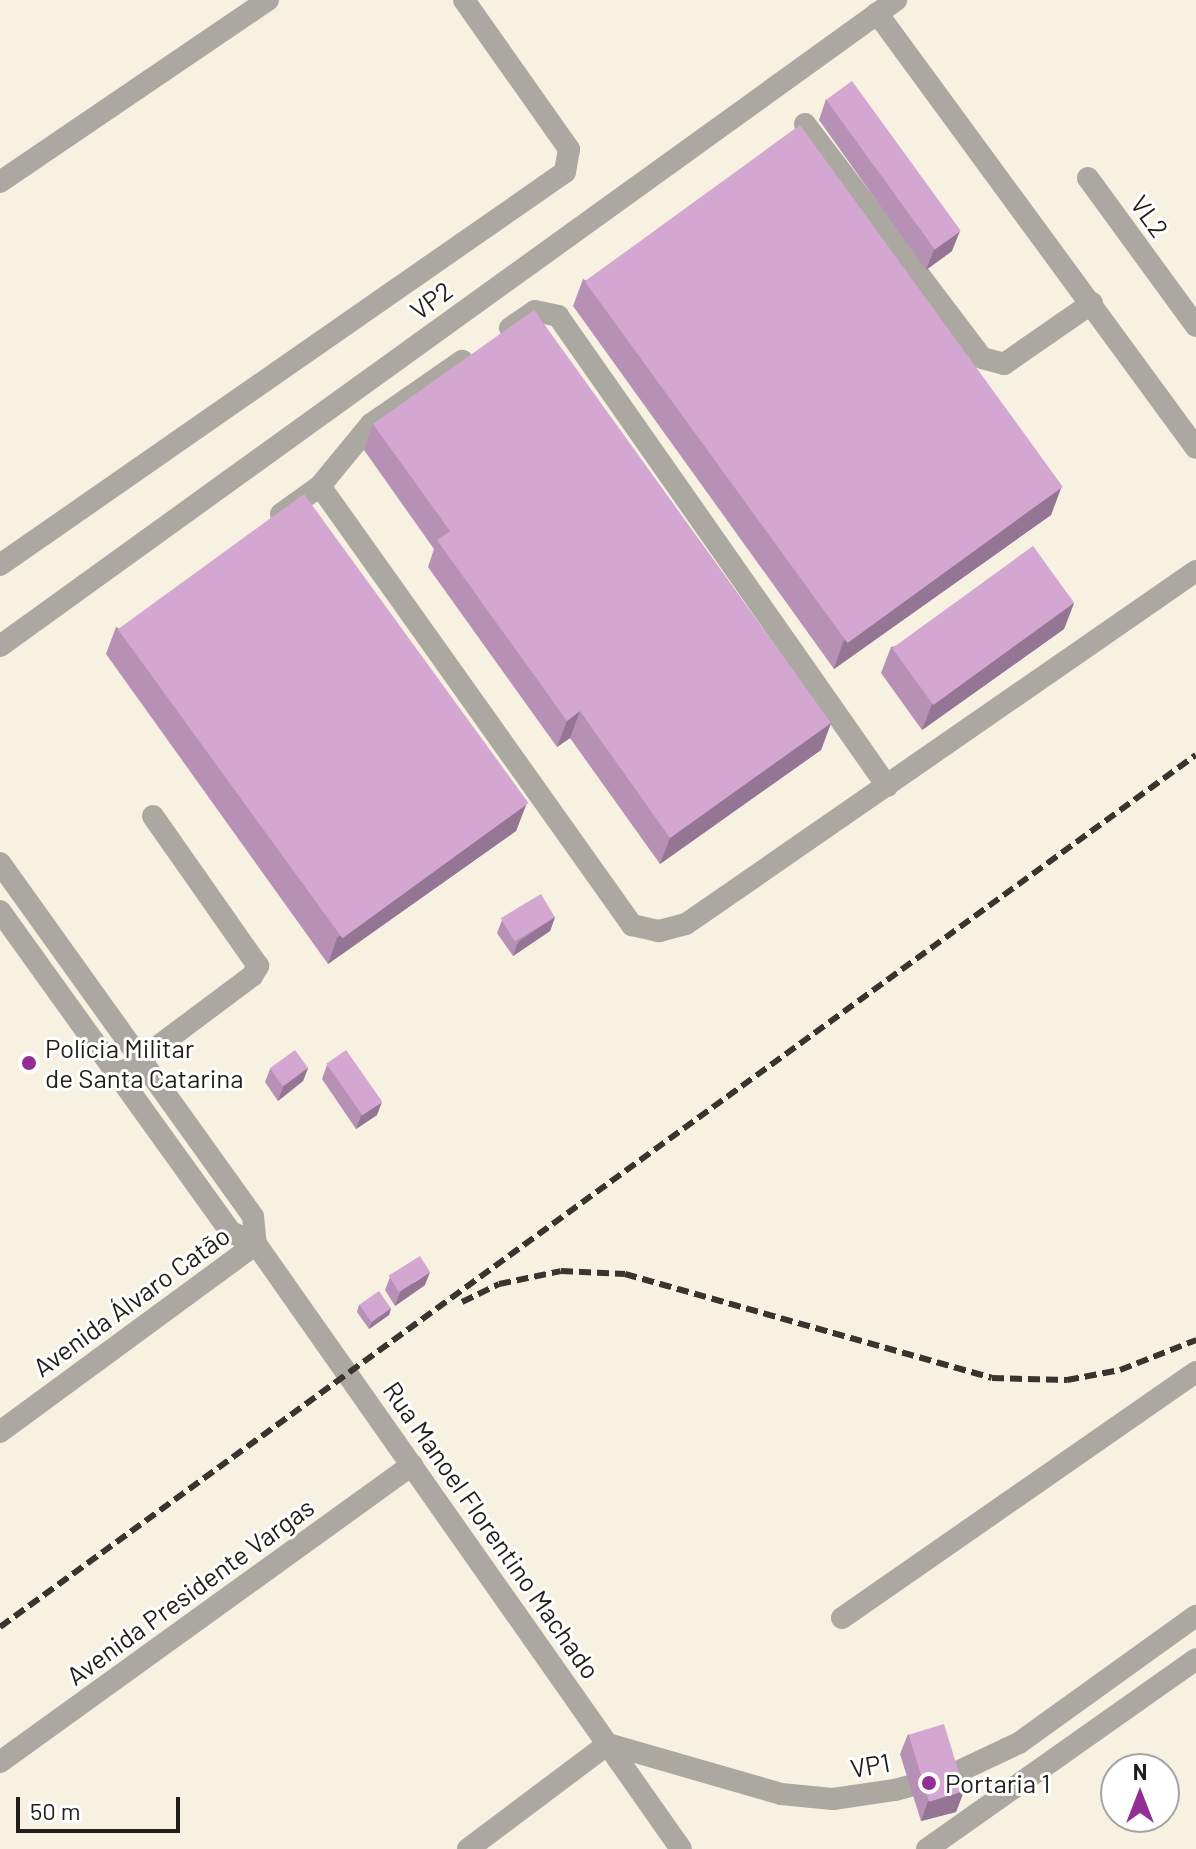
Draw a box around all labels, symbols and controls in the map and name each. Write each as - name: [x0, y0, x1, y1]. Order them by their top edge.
- street label: VL2: [1124, 189, 1176, 243]
- street label: VP2: [404, 274, 458, 326]
- place label: Polícia Militar de Santa Catarina: [45, 1032, 244, 1094]
- marker: Polícia Militar de Santa Catarina: [20, 1054, 38, 1072]
- street label: Avenida Álvaro Catão: [27, 1219, 235, 1383]
- street label: Rua Manoel Florentino Machado: [377, 1375, 607, 1685]
- street label: Avenida Presidente Vargas: [60, 1491, 320, 1691]
- street label: VP1: [848, 1746, 892, 1784]
- north arrow: [1100, 1753, 1180, 1833]
- text: N: [1133, 1758, 1147, 1784]
- place label: Portaria 1: [945, 1767, 1050, 1799]
- marker: Portaria 1: [920, 1774, 938, 1792]
- scale bar: [20, 1781, 184, 1831]
- text: 50 m: [30, 1796, 81, 1825]

